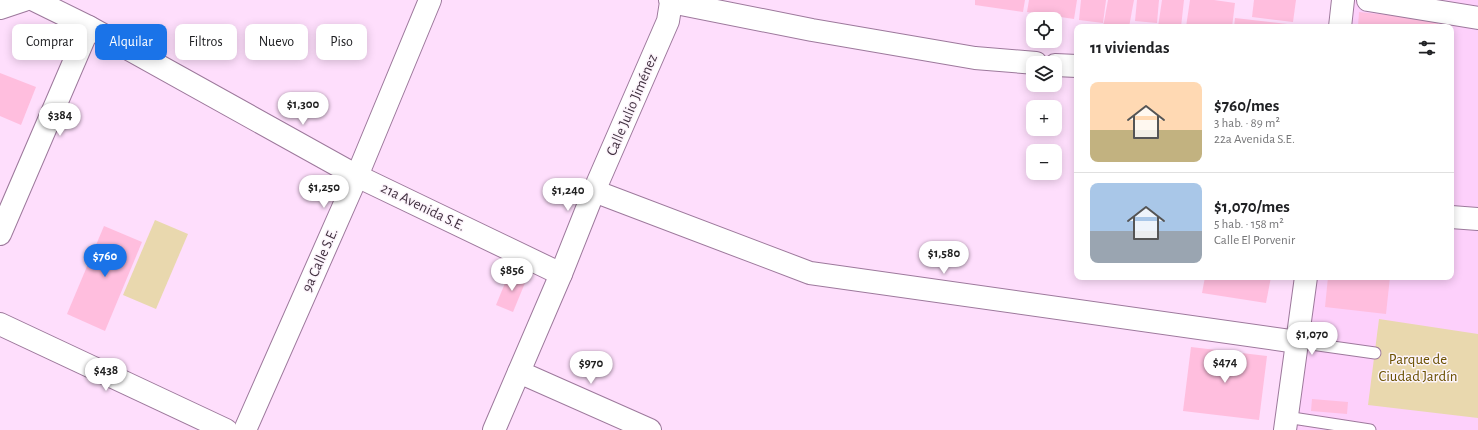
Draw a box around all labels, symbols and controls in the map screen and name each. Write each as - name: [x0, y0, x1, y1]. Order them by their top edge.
- map controls: [1026, 12, 1062, 180]
- button: locate: [1026, 12, 1062, 48]
- chip: Comprar: [12, 24, 87, 60]
- chip: Alquilar: [95, 24, 167, 60]
- chip: Filtros: [175, 24, 237, 60]
- chip: Nuevo: [245, 24, 308, 60]
- chip: Piso: [316, 24, 367, 60]
- icon: filters: [1416, 37, 1438, 59]
- text: 11 viviendas: [1090, 39, 1169, 56]
- street label: Calle Julio Jiménez: [604, 52, 660, 158]
- button: layers: [1026, 56, 1062, 92]
- pin: $1,300: [270, 92, 336, 126]
- text: $760/mes: [1214, 97, 1279, 114]
- text: $1,300: [287, 98, 319, 111]
- icon: home: [1122, 98, 1170, 146]
- button: +: [1026, 100, 1062, 136]
- pin: $384: [36, 103, 84, 137]
- text: $384: [48, 109, 72, 122]
- text: 3 hab. · 89 m²: [1214, 117, 1280, 130]
- text: 22a Avenida S.E.: [1214, 133, 1295, 146]
- button: −: [1026, 144, 1062, 180]
- pin: $1,250: [291, 175, 357, 209]
- pin: $1,240: [535, 178, 601, 212]
- street label: 21a Avenida S.E.: [379, 180, 467, 234]
- text: $1,250: [308, 181, 340, 194]
- text: $1,240: [552, 184, 584, 197]
- text: $1,070/mes: [1214, 198, 1290, 215]
- icon: home: [1122, 199, 1170, 247]
- text: 5 hab. · 158 m²: [1214, 218, 1284, 231]
- street label: 9a Calle S.E.: [299, 226, 341, 294]
- text: Calle El Porvenir: [1214, 234, 1295, 247]
- pin: $1,580: [911, 241, 977, 275]
- pin: $760: [81, 244, 129, 278]
- text: $1,580: [928, 247, 960, 260]
- text: $760: [93, 250, 117, 263]
- pin: $856: [488, 258, 536, 292]
- text: $856: [500, 264, 524, 277]
- pin: $1,070: [1279, 322, 1345, 356]
- text: $1,070: [1296, 328, 1328, 341]
- pin: $474: [1201, 350, 1249, 384]
- pin: $970: [567, 351, 615, 385]
- park label: Parque de Ciudad Jardín: [1378, 352, 1458, 384]
- text: $474: [1213, 356, 1237, 369]
- text: $970: [579, 357, 603, 370]
- pin: $438: [82, 358, 130, 392]
- text: $438: [94, 364, 118, 377]

